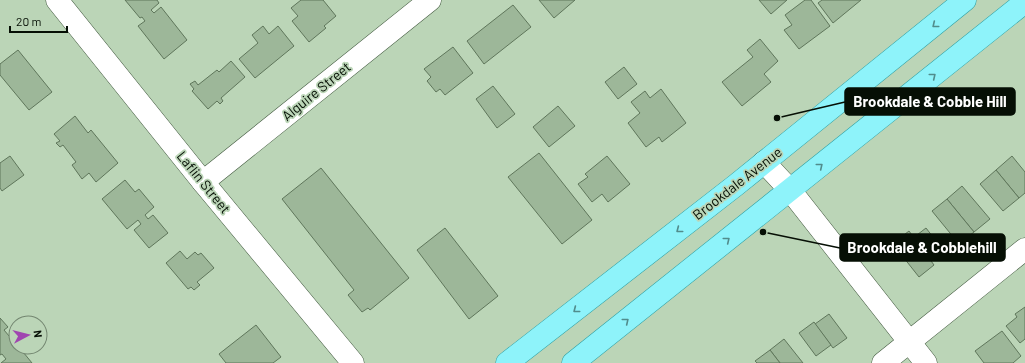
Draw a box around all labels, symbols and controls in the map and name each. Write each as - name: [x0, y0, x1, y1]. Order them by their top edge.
- scale bar: [10, 8, 67, 34]
- text: 20 m: [16, 14, 42, 28]
- one-way arrow: [932, 20, 939, 27]
- street label: Alguire Street: [278, 58, 354, 124]
- one-way arrow: [928, 74, 935, 81]
- callout: Brookdale & Cobble Hill: [845, 88, 1015, 115]
- text: Brookdale & Cobble Hill: [853, 92, 1007, 110]
- street label: Brookdale Avenue: [689, 143, 785, 223]
- street label: Laflin Street: [174, 147, 234, 217]
- one-way arrow: [816, 163, 823, 170]
- one-way arrow: [676, 225, 683, 232]
- callout: Brookdale & Cobblehill: [840, 234, 1005, 261]
- one-way arrow: [723, 238, 730, 245]
- text: Brookdale & Cobblehill: [847, 238, 997, 256]
- one-way arrow: [573, 305, 580, 312]
- north arrow: [8, 315, 48, 355]
- one-way arrow: [621, 319, 628, 326]
- text: N: [32, 329, 45, 338]

